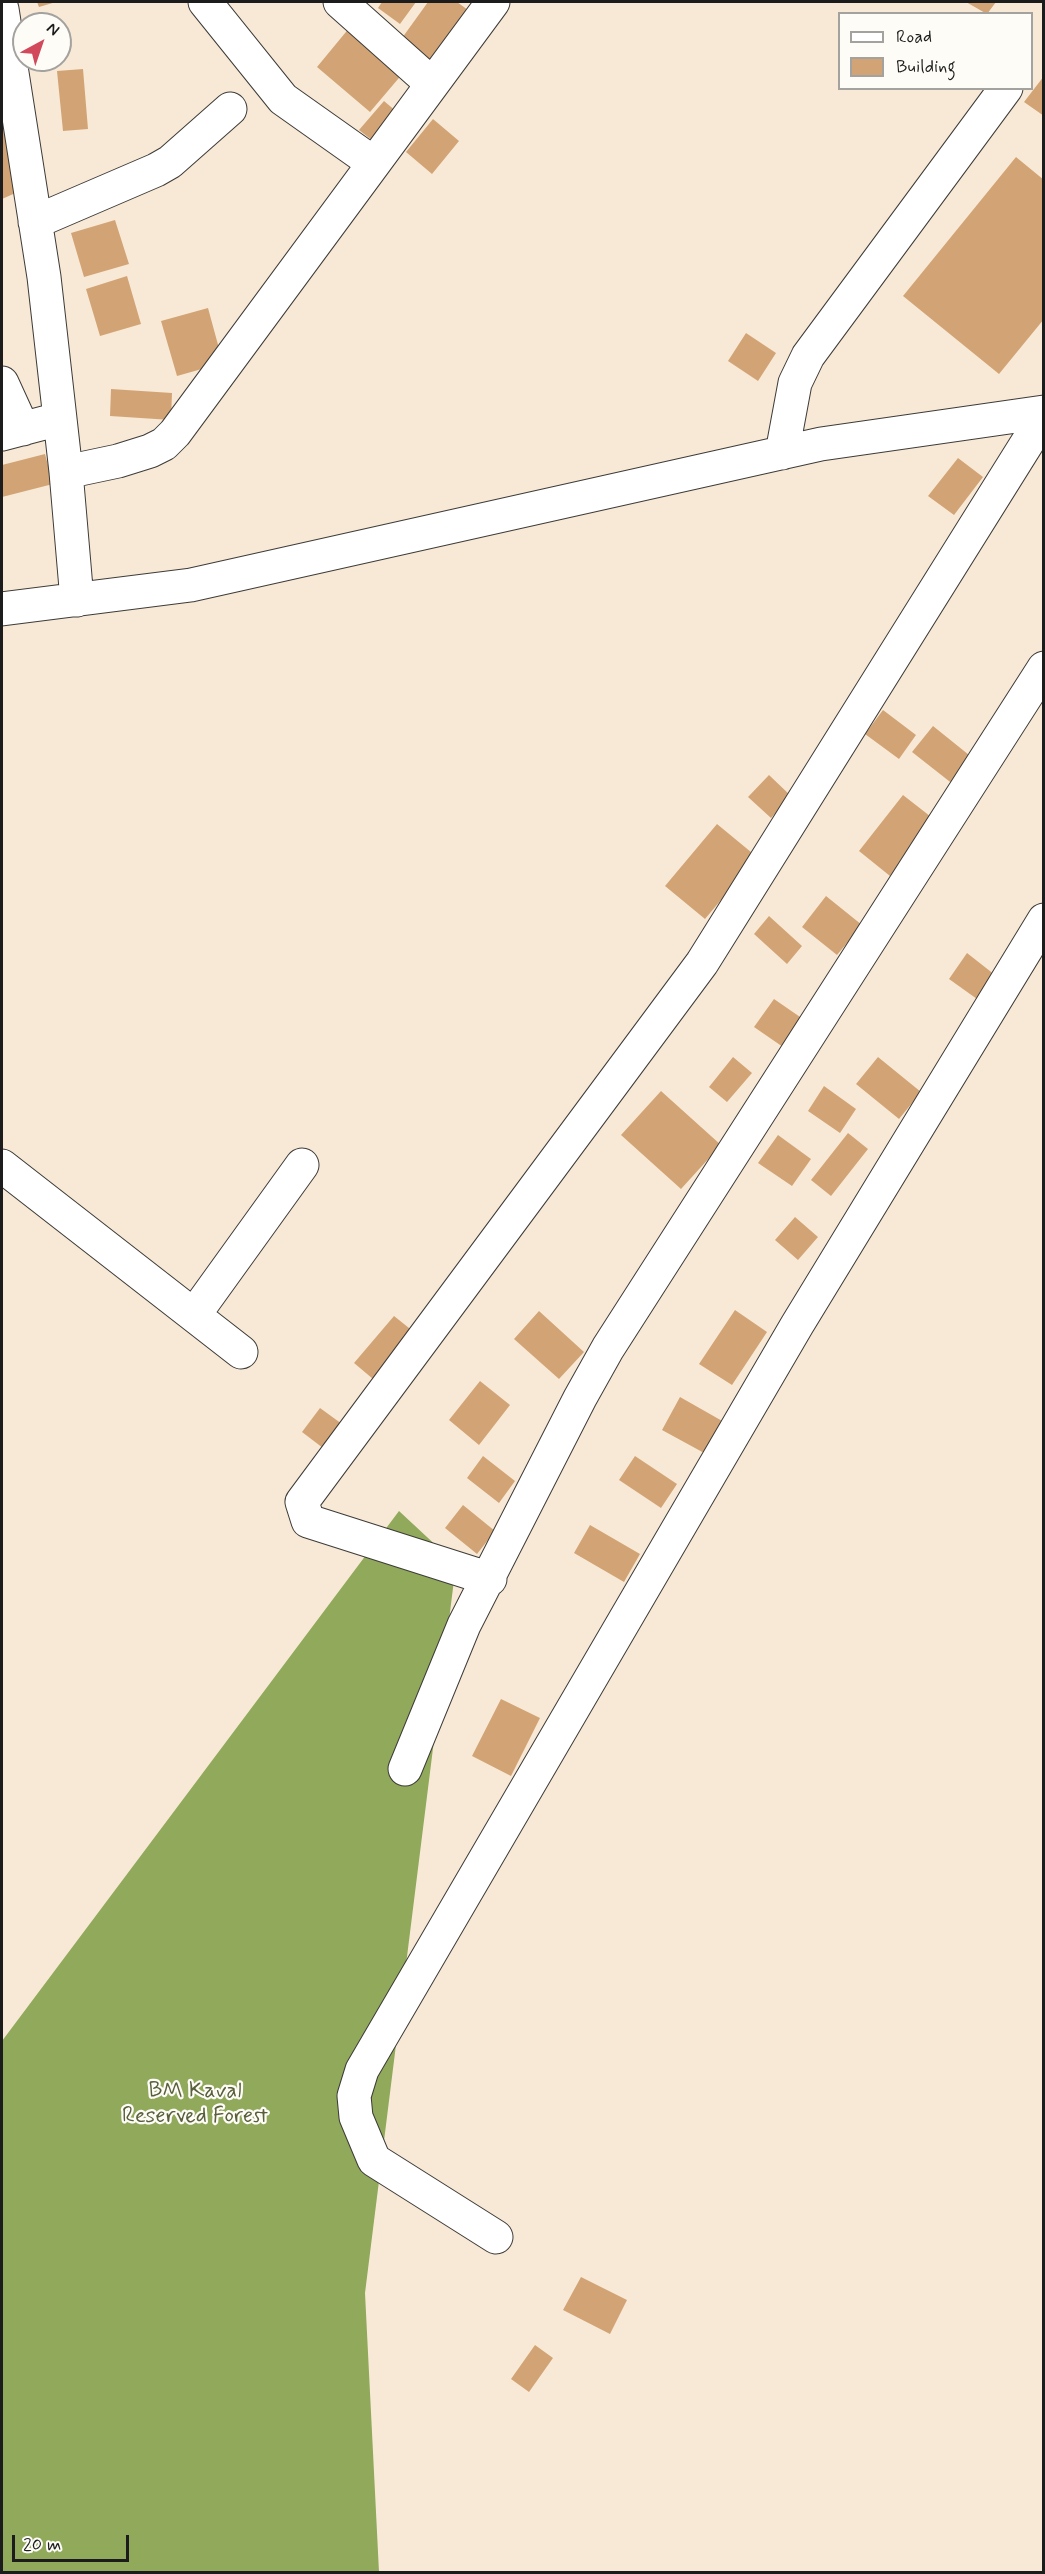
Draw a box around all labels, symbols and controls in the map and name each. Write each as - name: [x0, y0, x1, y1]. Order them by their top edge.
- north arrow: [12, 12, 72, 72]
- legend: [838, 12, 1033, 90]
- text: N: [42, 18, 63, 41]
- text: Road: [896, 25, 932, 49]
- text: Building: [896, 55, 956, 79]
- park label: BM Kaval Reserved Forest: [122, 2079, 268, 2130]
- scale bar: [15, 2523, 132, 2561]
- text: 20 m: [23, 2533, 61, 2557]

